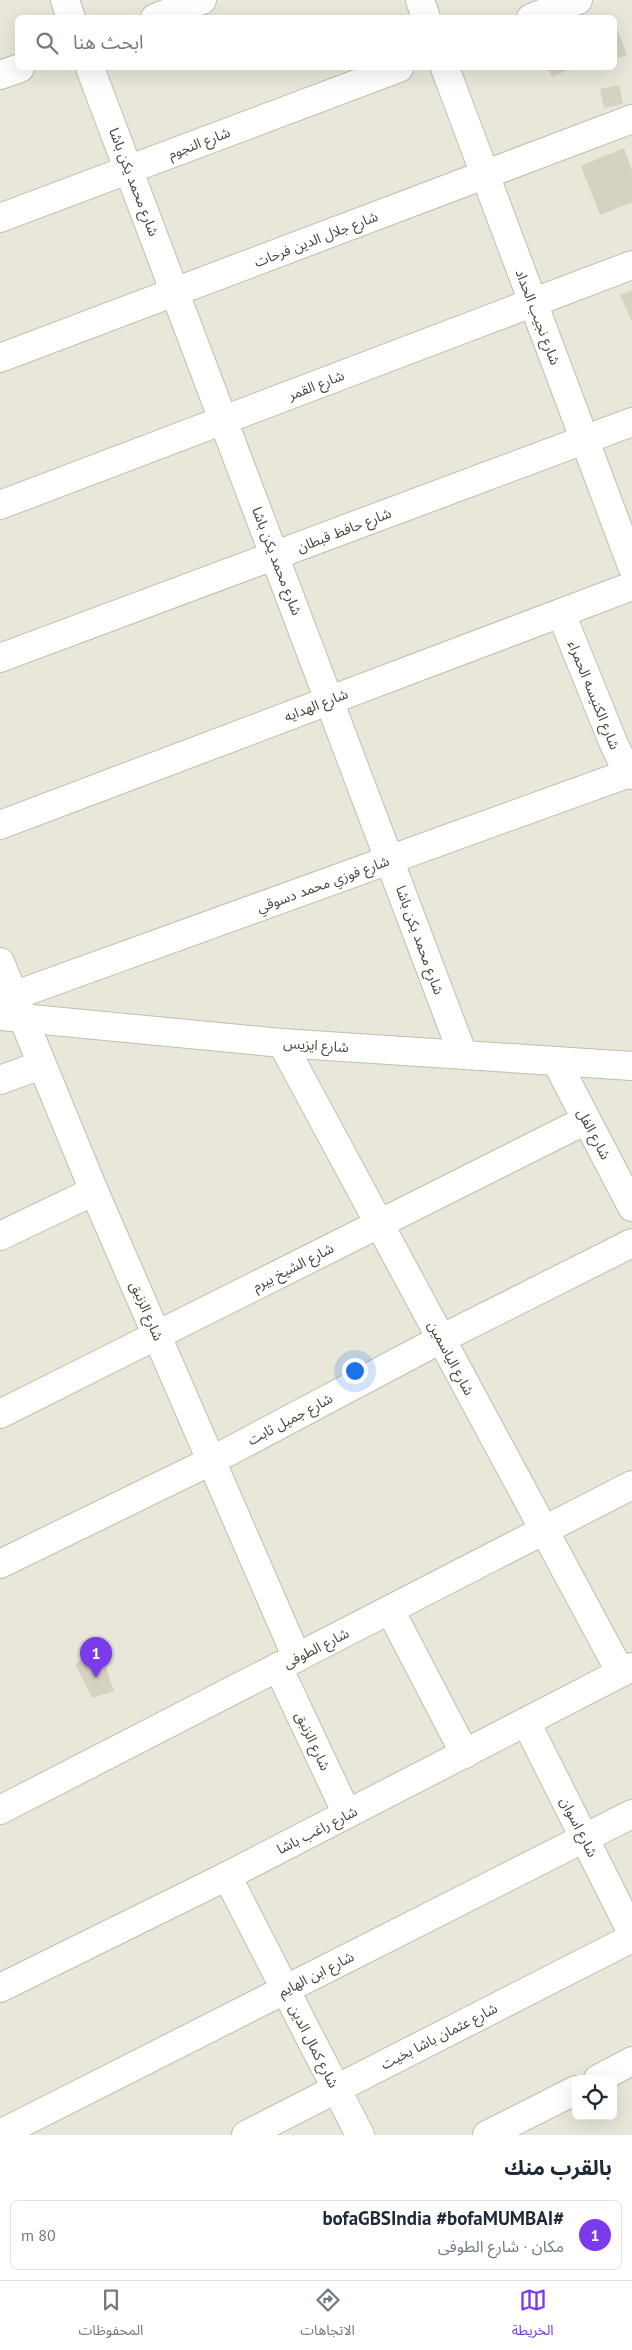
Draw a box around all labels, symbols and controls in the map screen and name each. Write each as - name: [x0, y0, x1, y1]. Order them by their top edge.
- search box: [15, 15, 617, 70]
- icon: search: [33, 29, 61, 57]
- text: ابحث هنا: [73, 30, 144, 54]
- street label: شارع النجوم: [165, 123, 233, 165]
- street label: شارع محمد يكن باشا: [103, 125, 163, 240]
- street label: شارع جلال الدين فرحات: [252, 207, 381, 273]
- street label: شارع نجيب الحداد: [510, 266, 565, 368]
- street label: شارع القمر: [285, 366, 347, 406]
- street label: شارع محمد يكن باشا: [246, 504, 306, 619]
- street label: شارع حافظ قبطان: [294, 504, 394, 558]
- street label: شارع الكنيسه الحمراء: [562, 638, 624, 753]
- street label: شارع الهدايه: [282, 685, 351, 727]
- street label: شارع فوزي محمد دسوقي: [254, 852, 393, 918]
- street label: شارع محمد يكن باشا: [390, 883, 448, 998]
- street label: شارع ايزيس: [283, 1034, 349, 1058]
- street label: شارع الفل: [571, 1105, 615, 1164]
- street label: شارع الشيخ بيرم: [249, 1239, 338, 1297]
- street label: شارع الزنبق: [125, 1278, 168, 1344]
- street label: شارع الياسمين: [422, 1318, 478, 1399]
- your location: [342, 1358, 368, 1384]
- street label: شارع جميل ثابت: [244, 1389, 337, 1451]
- street label: شارع الطوفى: [280, 1624, 353, 1674]
- pin: 1: [80, 1637, 112, 1678]
- street label: شارع الزنبق: [290, 1709, 334, 1774]
- street label: شارع اسوان: [554, 1794, 602, 1861]
- street label: شارع راغب باشا: [274, 1802, 361, 1860]
- street label: شارع ابن الهايم: [275, 1947, 358, 2002]
- street label: شارع عثمان باشا بخيت: [378, 1999, 501, 2075]
- street label: شارع كمال الدين: [283, 2001, 343, 2092]
- map controls: [572, 2075, 617, 2120]
- button: locate: [572, 2075, 617, 2120]
- text: بالقرب منك: [504, 2154, 612, 2181]
- text: #bofaGBSIndia #bofaMUMBAI: [322, 2206, 564, 2230]
- text: 80 m: [21, 2225, 56, 2245]
- text: 1: [590, 2225, 600, 2245]
- text: مكان · شارع الطوفى: [438, 2236, 564, 2256]
- tab: المحفوظات: [78, 2286, 143, 2345]
- tab: الاتجاهات: [300, 2286, 355, 2345]
- tab: الخريطة: [512, 2286, 554, 2345]

